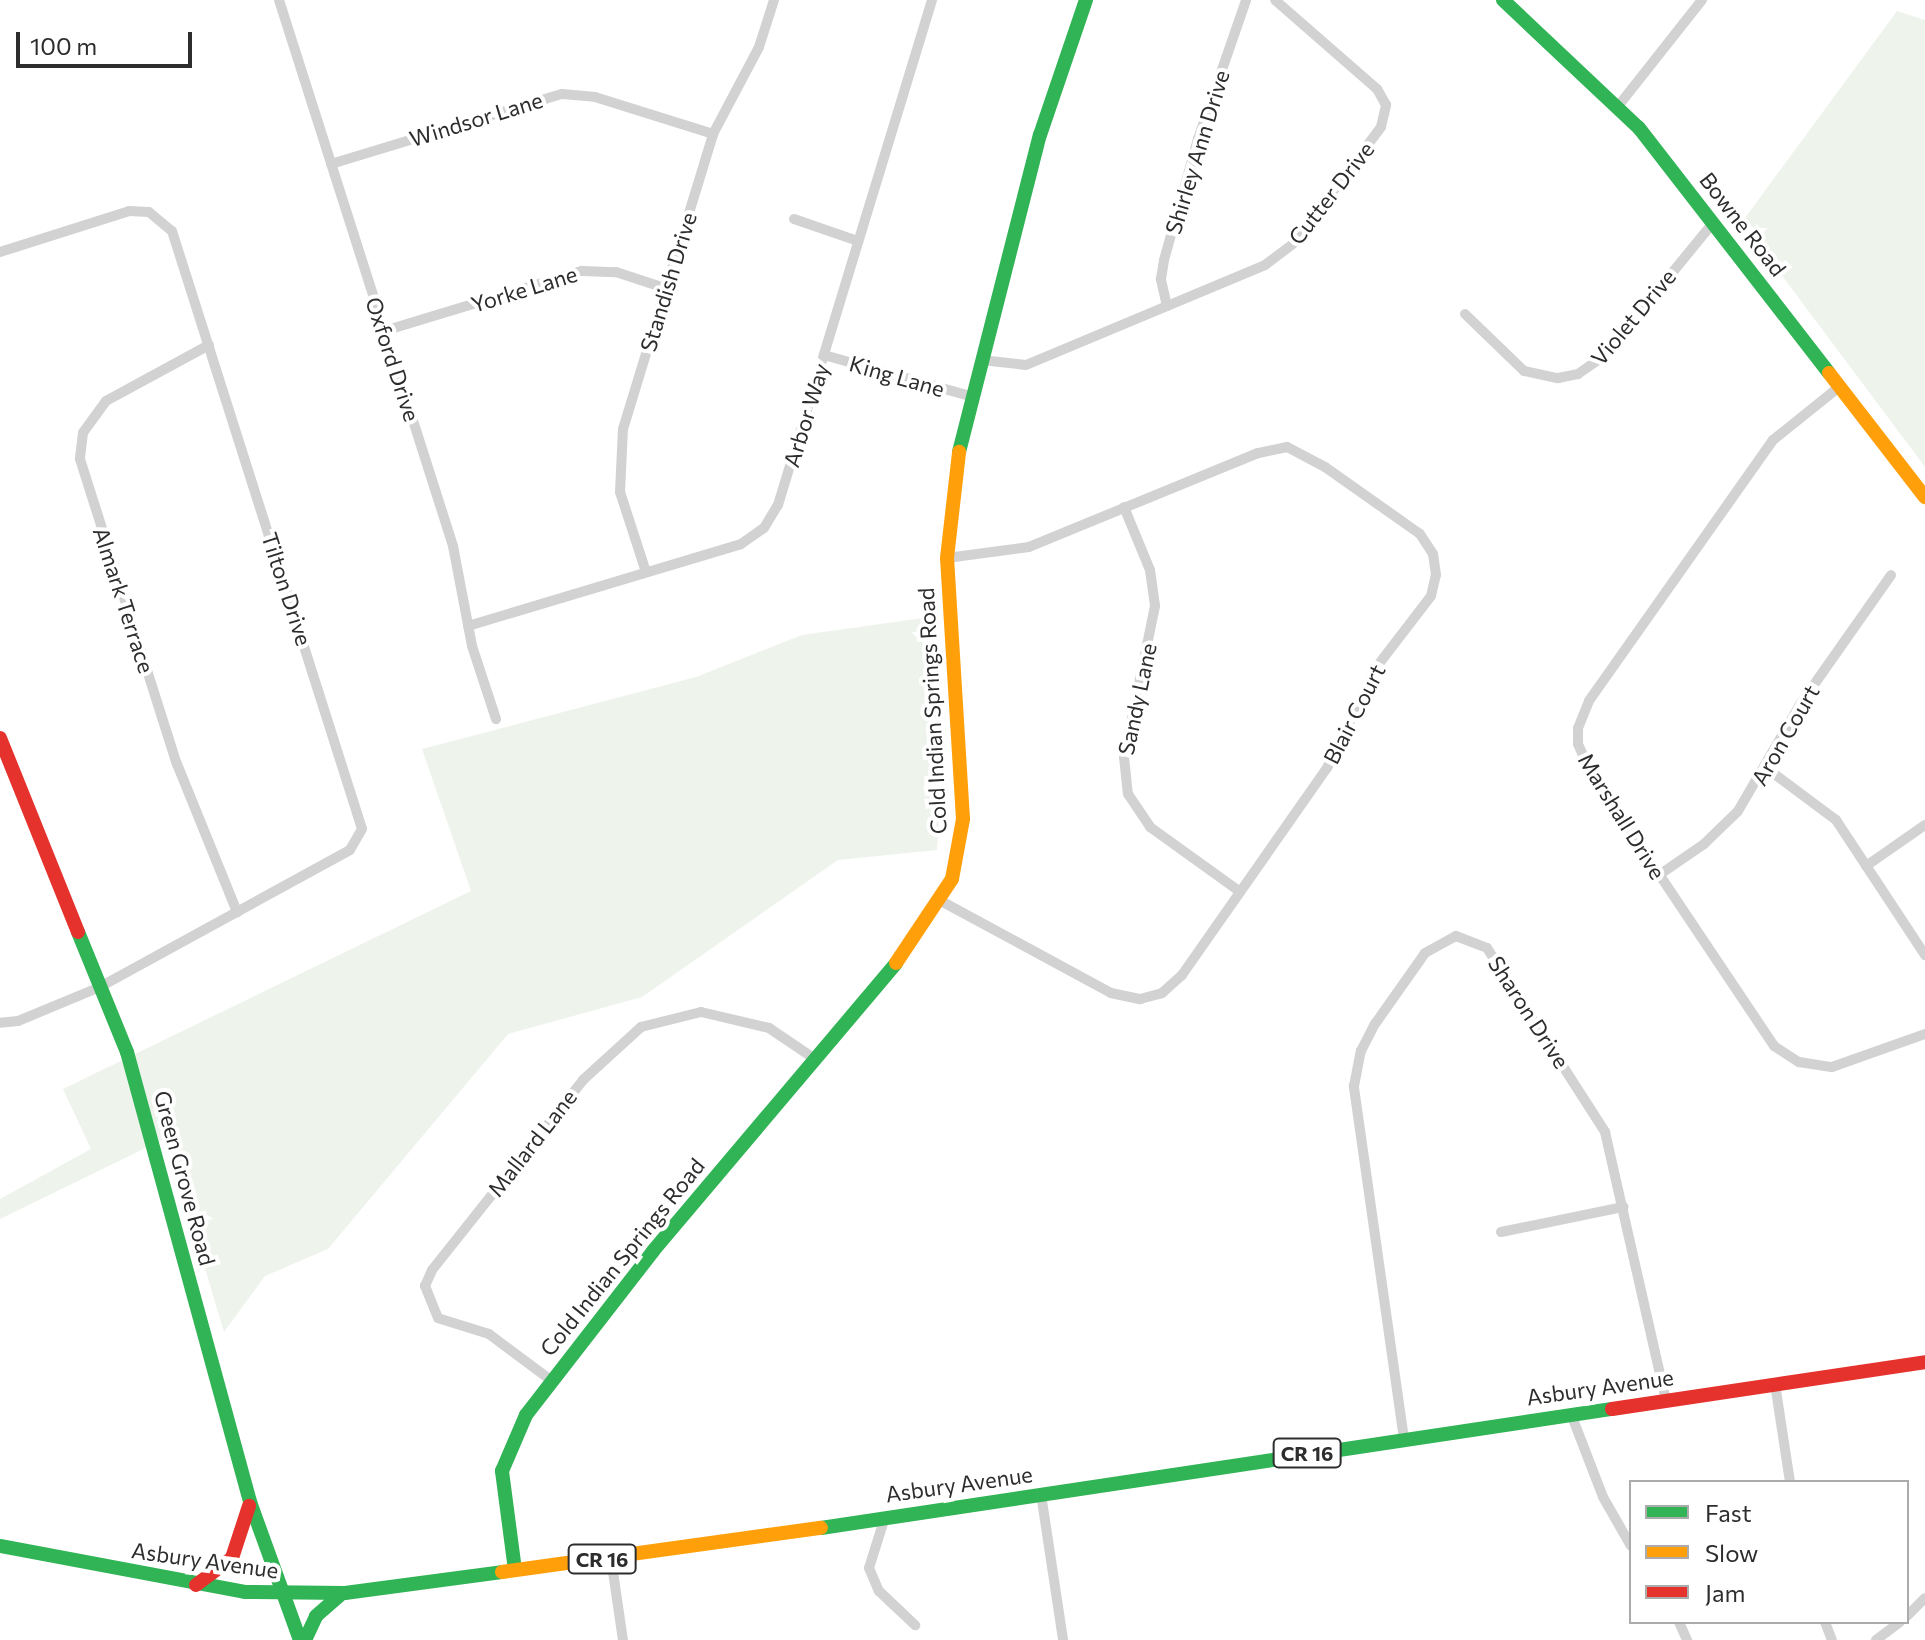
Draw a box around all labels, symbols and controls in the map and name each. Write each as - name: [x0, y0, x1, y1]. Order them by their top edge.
- scale bar: [20, 16, 196, 66]
- text: 100 m: [30, 31, 97, 60]
- street label: Shirley Ann Drive: [1159, 67, 1235, 237]
- street label: Windsor Lane: [406, 86, 546, 152]
- street label: Cutter Drive: [1283, 136, 1379, 250]
- street label: Bowne Road: [1694, 167, 1792, 281]
- street label: Standish Drive: [634, 209, 702, 355]
- street label: Yorke Lane: [468, 260, 580, 318]
- street label: Violet Drive: [1585, 264, 1681, 370]
- street label: Oxford Drive: [360, 293, 426, 425]
- street label: King Lane: [847, 350, 947, 402]
- street label: Arbor Way: [778, 360, 834, 470]
- street label: Almark Terrace: [88, 524, 160, 676]
- street label: Tilton Drive: [256, 529, 318, 649]
- street label: Cold Indian Springs Road: [912, 587, 952, 835]
- street label: Sandy Lane: [1112, 641, 1162, 757]
- street label: Blair Court: [1318, 660, 1390, 768]
- street label: Aron Court: [1746, 680, 1824, 790]
- street label: Marshall Drive: [1573, 748, 1671, 884]
- street label: Sharon Drive: [1483, 951, 1575, 1073]
- street label: Mallard Lane: [482, 1084, 582, 1202]
- street label: Green Grove Road: [149, 1088, 221, 1268]
- street label: Cold Indian Springs Road: [534, 1153, 710, 1361]
- street label: Asbury Avenue: [1525, 1364, 1675, 1410]
- road number: CR 16: [1271, 1437, 1343, 1469]
- street label: Asbury Avenue: [884, 1461, 1034, 1507]
- legend: [1629, 1480, 1909, 1624]
- text: Fast: [1705, 1498, 1752, 1527]
- street label: Asbury Avenue: [130, 1537, 280, 1583]
- text: Slow: [1705, 1538, 1758, 1567]
- road number: CR 16: [566, 1543, 638, 1575]
- text: Jam: [1705, 1578, 1745, 1607]

